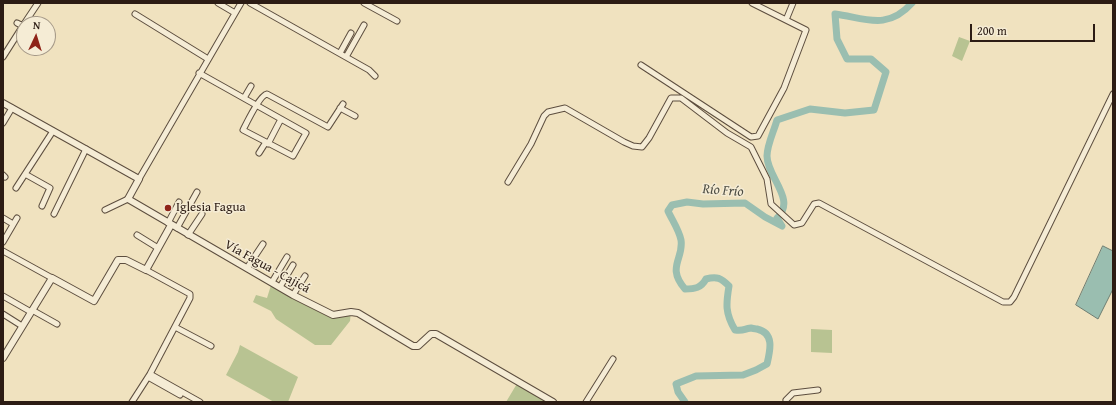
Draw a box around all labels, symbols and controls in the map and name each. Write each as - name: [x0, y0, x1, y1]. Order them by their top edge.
- north arrow: [16, 16, 56, 56]
- scale bar: [972, 16, 1097, 42]
- text: N: [33, 17, 41, 33]
- text: 200 m: [977, 22, 1007, 39]
- water label: Río Frío: [702, 181, 744, 201]
- place label: Iglesia Fagua: [176, 200, 246, 216]
- marker: Iglesia Fagua: [163, 203, 173, 213]
- street label: Vía Fagua - Cajicá: [222, 237, 312, 297]

